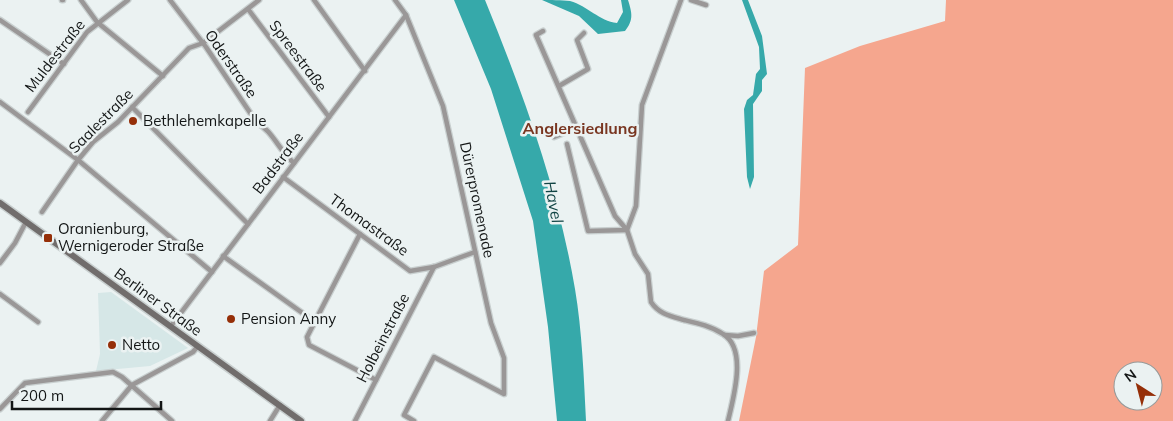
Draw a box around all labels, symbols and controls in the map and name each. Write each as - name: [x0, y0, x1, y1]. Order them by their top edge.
- street label: Muldestraße: [20, 16, 89, 96]
- street label: Spreestraße: [265, 16, 331, 95]
- street label: Oderstraße: [201, 26, 262, 101]
- street label: Saalestraße: [64, 84, 137, 157]
- place label: Bethlehemkapelle: [143, 111, 266, 130]
- marker: Bethlehemkapelle: [127, 115, 139, 127]
- district label: Anglersiedlung: [523, 118, 638, 138]
- street label: Badstraße: [248, 128, 307, 198]
- street label: Dürerpromenade: [456, 140, 499, 260]
- water label: Havel: [540, 179, 568, 225]
- street label: Thomastraße: [326, 190, 413, 260]
- place label: Oranienburg, Wernigeroder Straße: [58, 219, 204, 255]
- marker: Oranienburg, Wernigeroder Straße: [42, 232, 54, 244]
- street label: Berliner Straße: [111, 263, 206, 340]
- street label: Holbeinstraße: [352, 290, 413, 386]
- place label: Pension Anny: [241, 309, 336, 328]
- marker: Pension Anny: [225, 313, 237, 325]
- place label: Netto: [122, 335, 160, 354]
- marker: Netto: [106, 339, 118, 351]
- north arrow: [1113, 361, 1163, 411]
- text: N: [1121, 365, 1140, 386]
- scale bar: [12, 378, 161, 410]
- text: 200 m: [20, 386, 64, 405]

